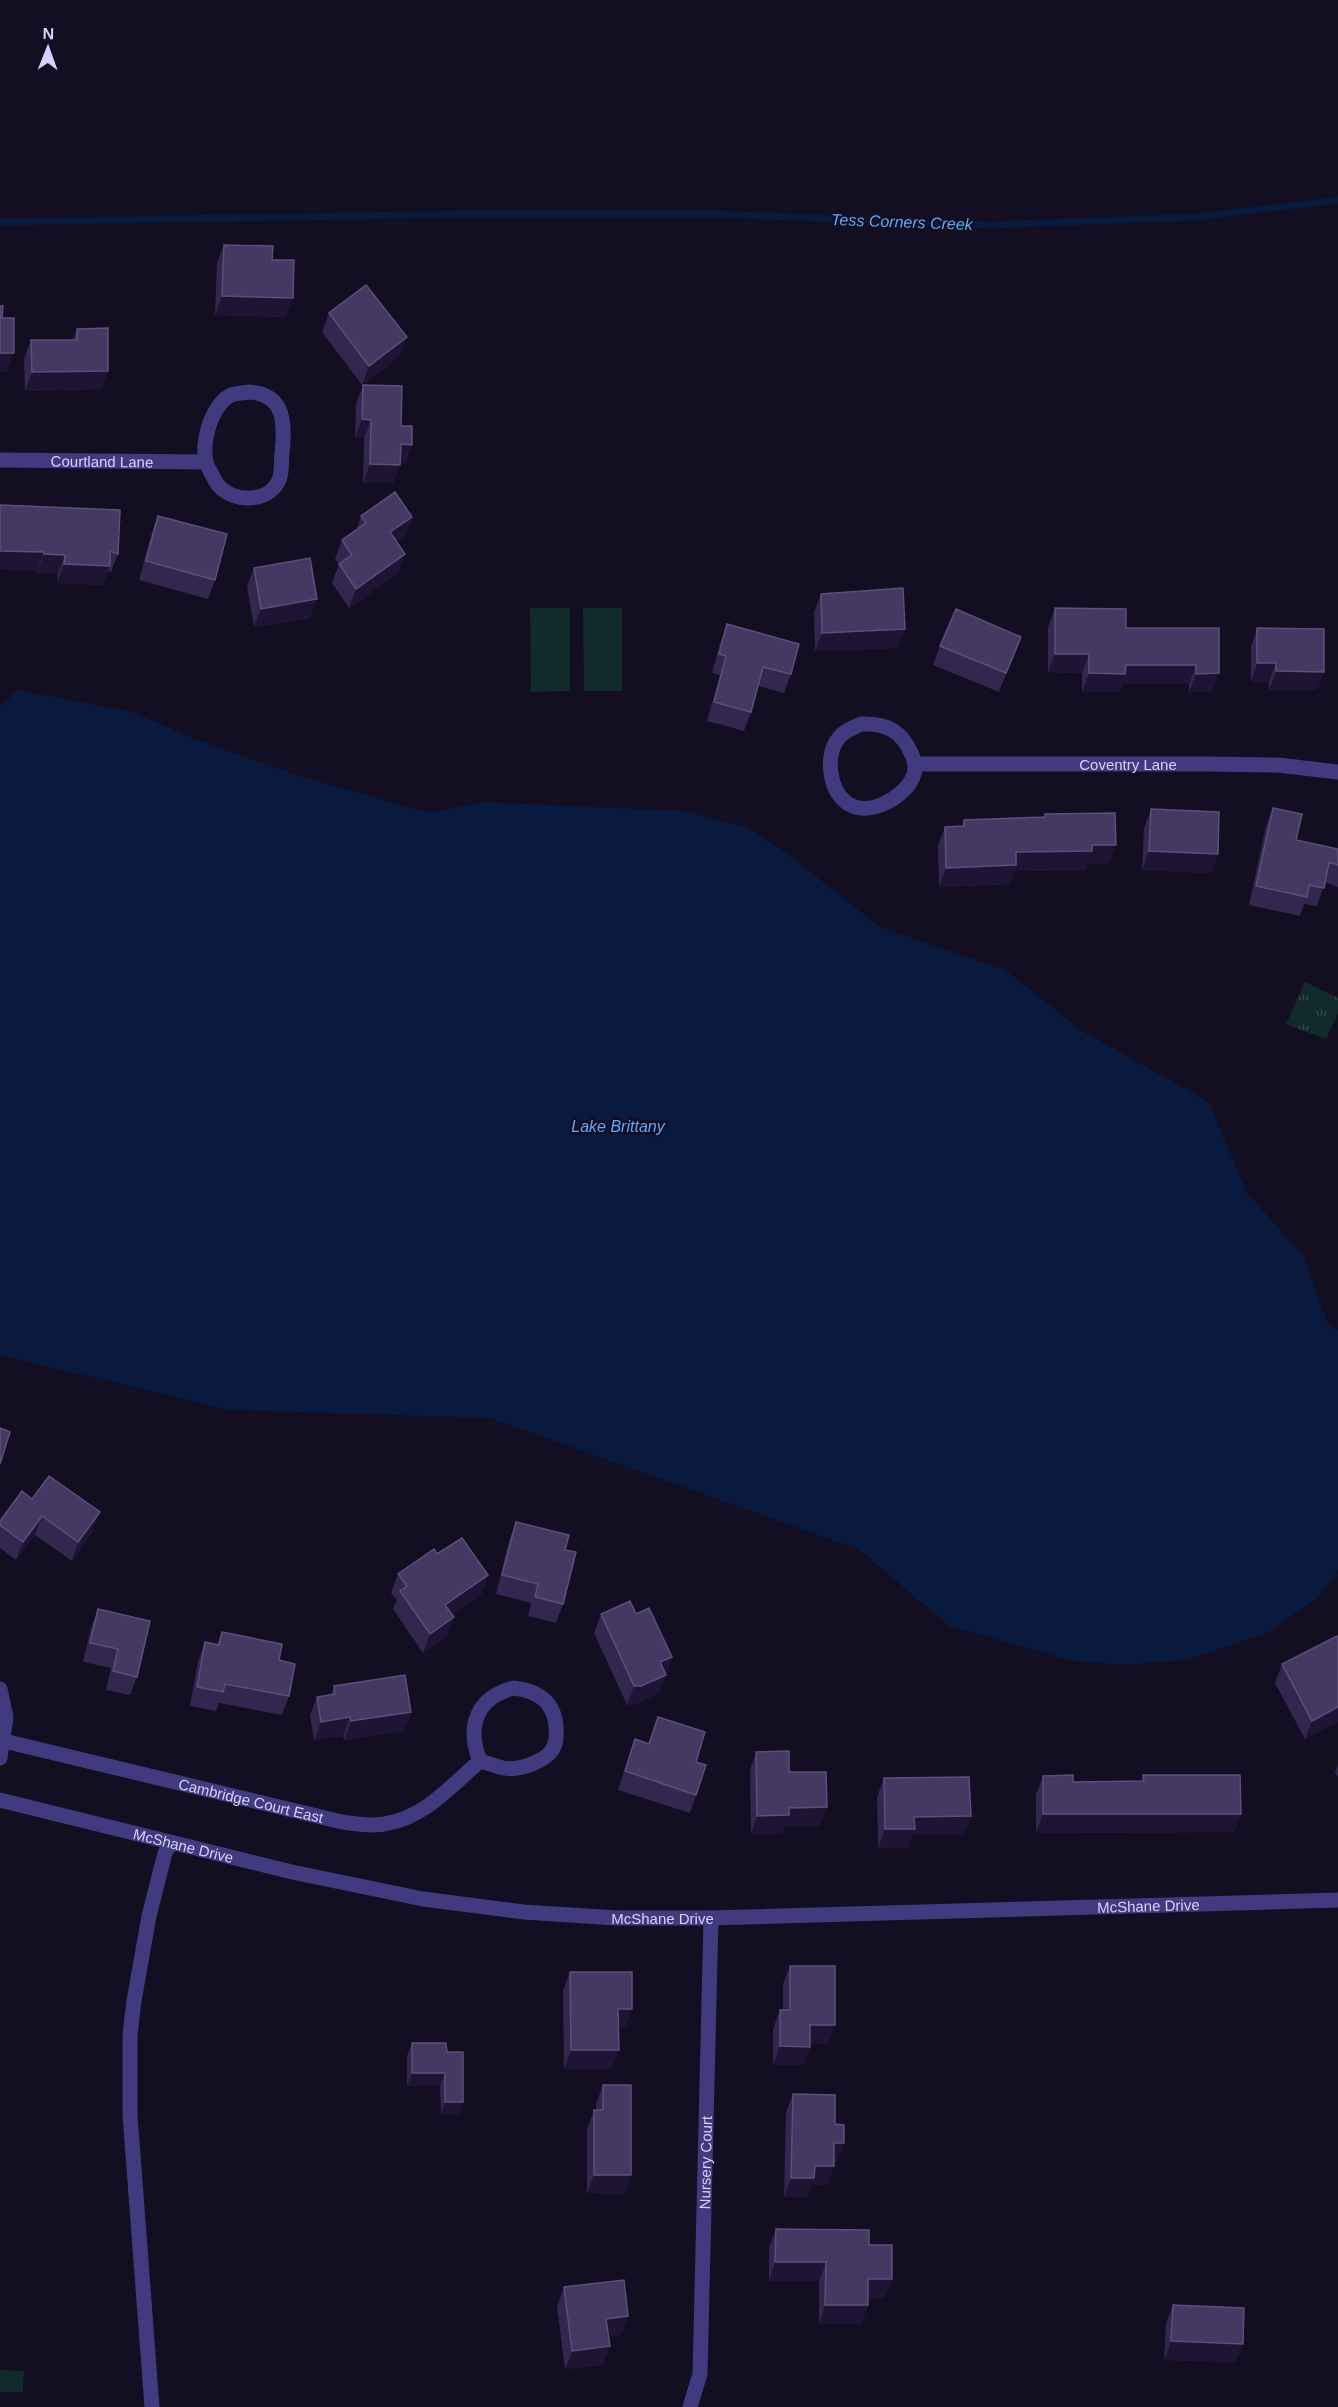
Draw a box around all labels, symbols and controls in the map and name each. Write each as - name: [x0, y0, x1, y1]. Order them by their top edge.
- north arrow: [18, 18, 78, 78]
- text: N: [42, 25, 54, 42]
- water label: Tess Corners Creek: [831, 211, 974, 233]
- street label: Courtland Lane: [51, 452, 153, 470]
- street label: Coventry Lane: [1079, 756, 1177, 773]
- water label: Lake Brittany: [571, 1118, 666, 1135]
- street label: Cambridge Court East: [177, 1775, 326, 1826]
- street label: McShane Drive: [132, 1825, 235, 1866]
- street label: McShane Drive: [1097, 1895, 1200, 1915]
- street label: McShane Drive: [611, 1910, 714, 1927]
- street label: Nursery Court: [695, 2115, 715, 2209]

